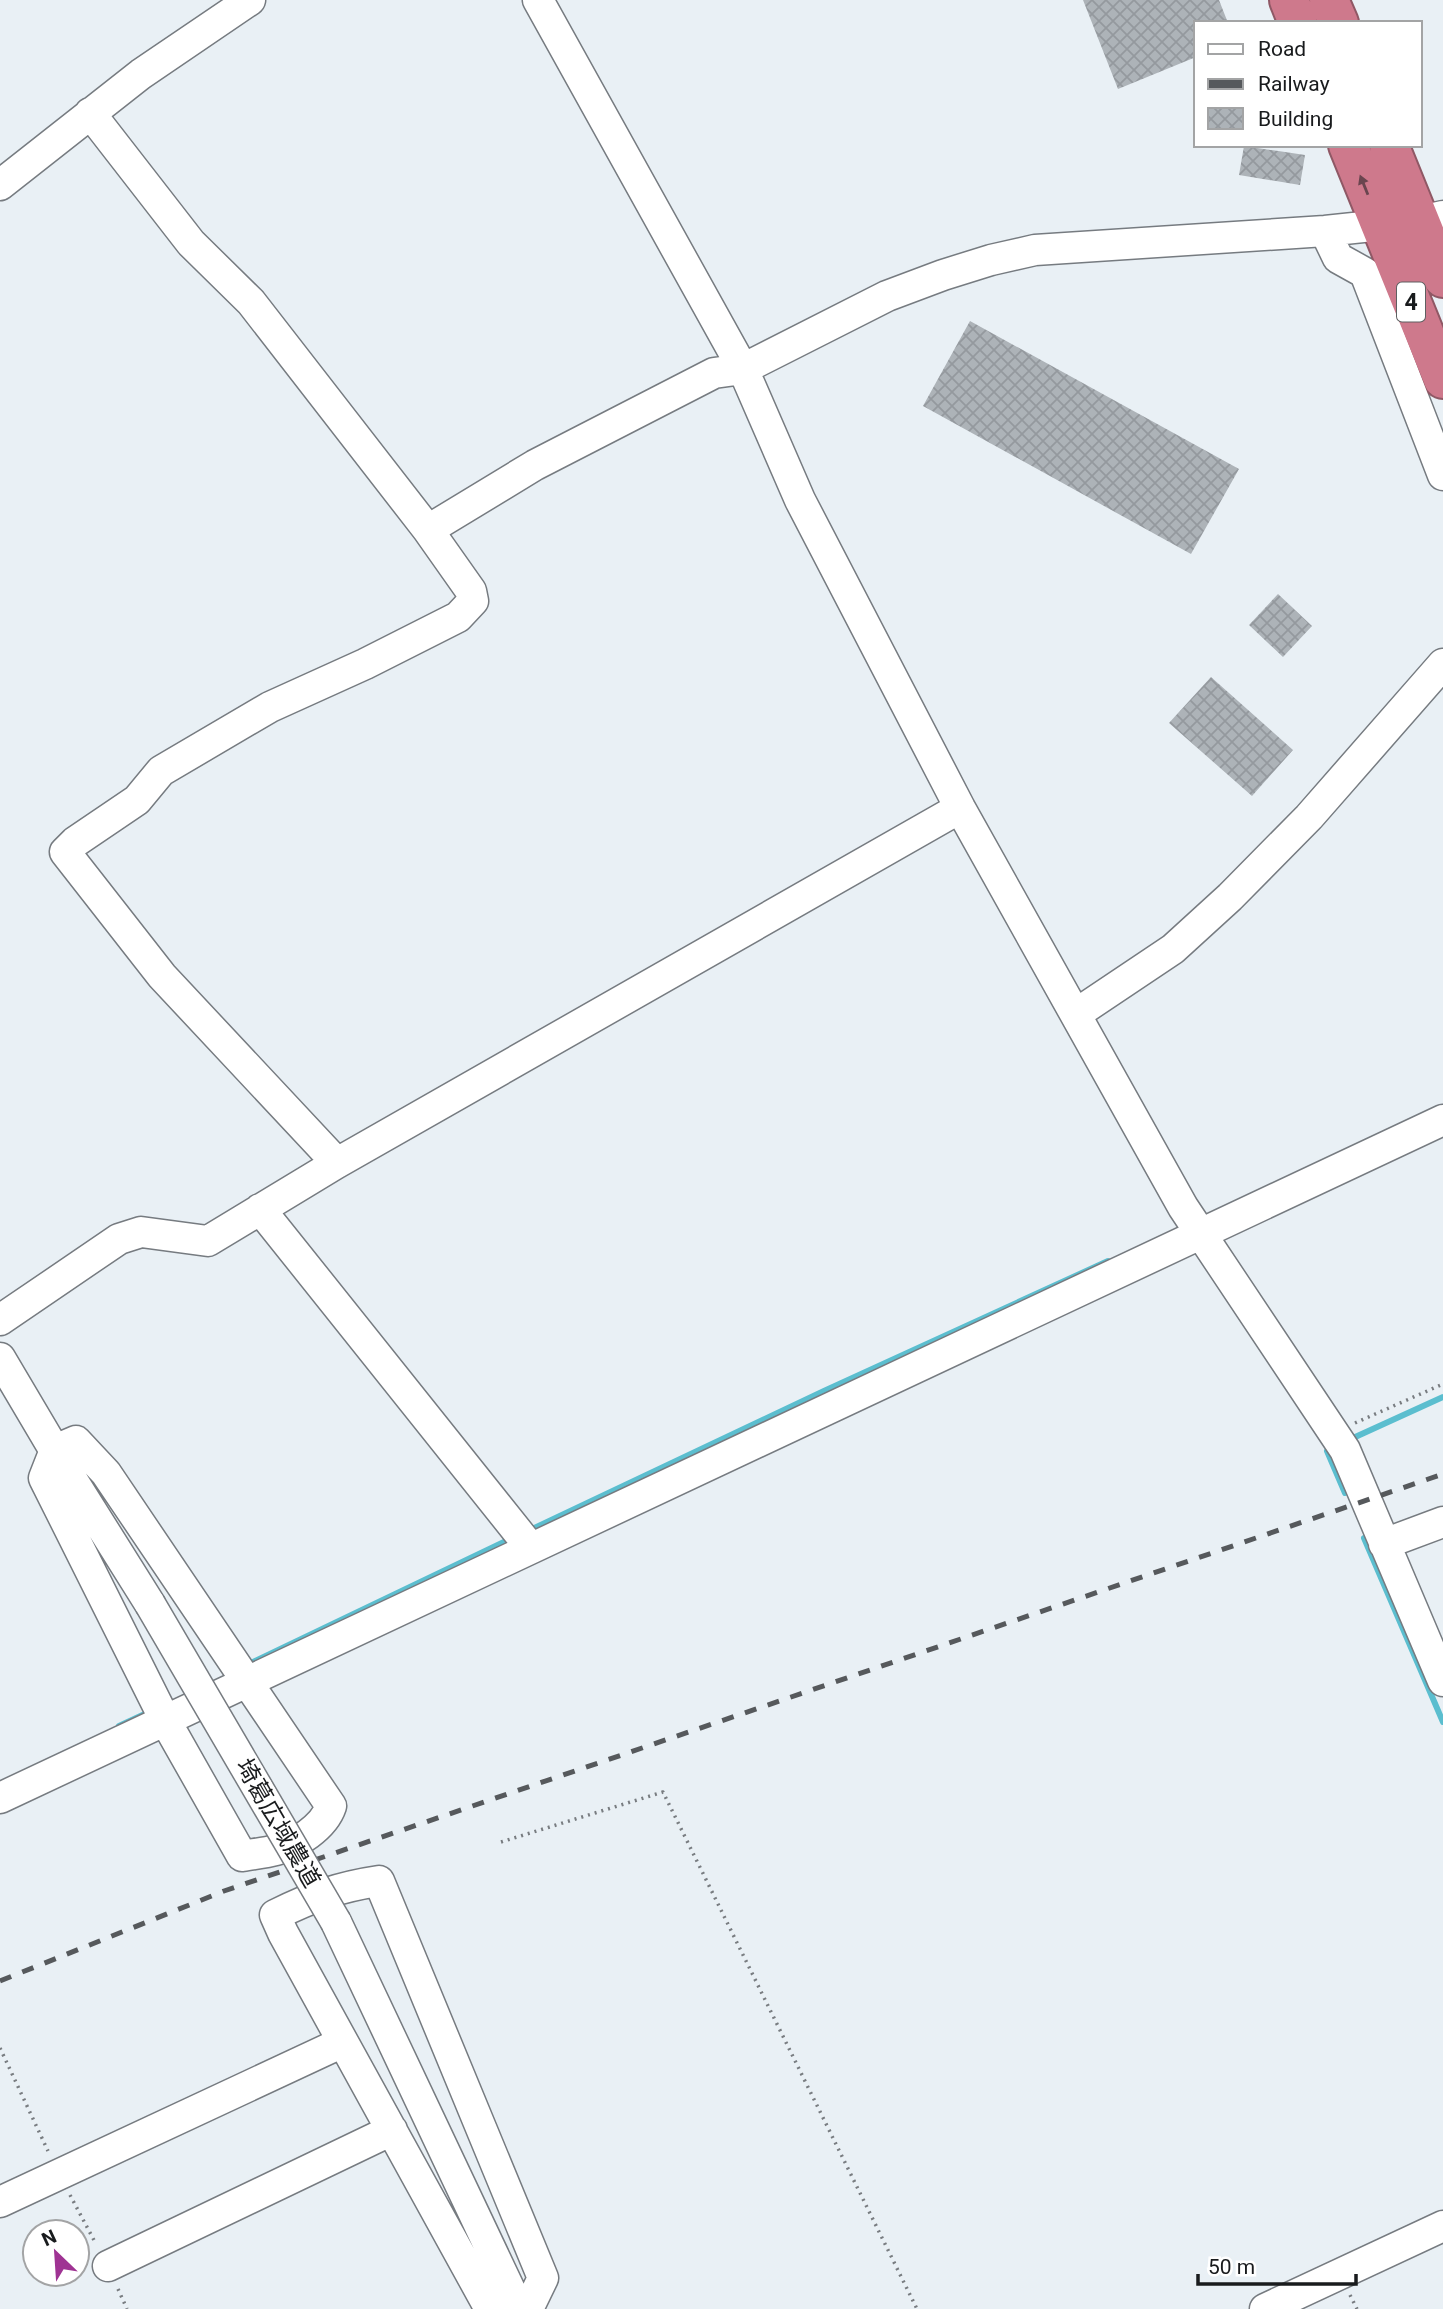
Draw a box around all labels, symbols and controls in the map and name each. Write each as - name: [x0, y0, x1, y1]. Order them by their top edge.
- legend: [1194, 21, 1422, 147]
- text: Road: [1258, 37, 1306, 61]
- text: Railway: [1258, 72, 1330, 96]
- text: Building: [1258, 107, 1333, 131]
- one-way arrow: [1358, 175, 1369, 196]
- road number: 4: [1397, 282, 1425, 322]
- street label: 埼葛広域農道: [230, 1754, 326, 1892]
- north arrow: [21, 2218, 91, 2288]
- text: N: [38, 2225, 60, 2251]
- scale bar: [1198, 2242, 1356, 2286]
- text: 50 m: [1208, 2255, 1255, 2279]

